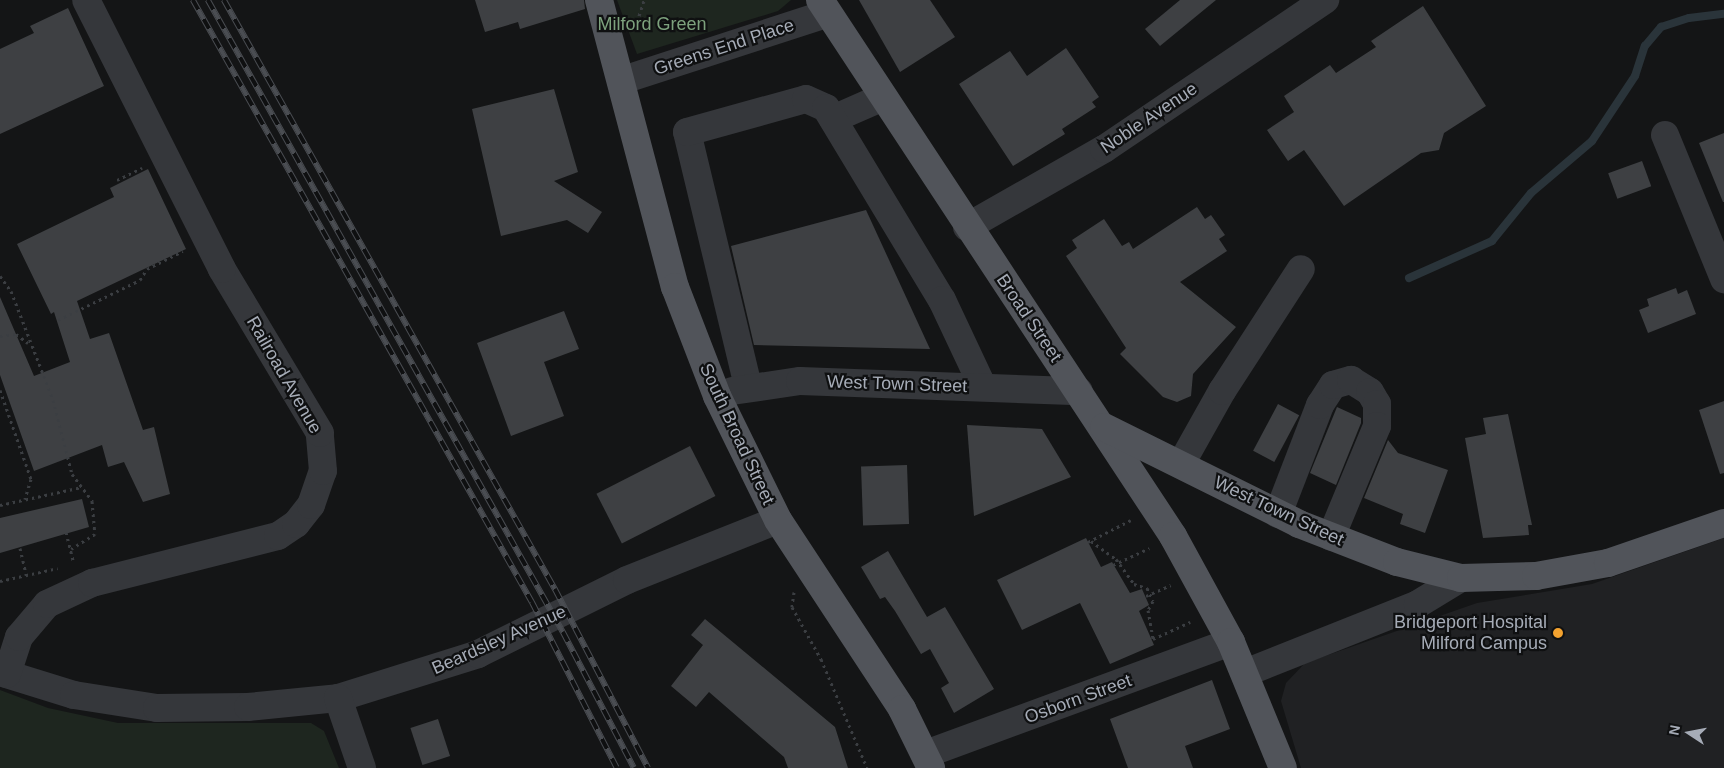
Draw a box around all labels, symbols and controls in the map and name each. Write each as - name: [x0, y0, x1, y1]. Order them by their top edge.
- park label: Milford Green: [597, 13, 707, 35]
- street label: Greens End Place: [651, 14, 797, 80]
- street label: Noble Avenue: [1096, 78, 1202, 158]
- street label: Broad Street: [992, 270, 1066, 366]
- street label: Railroad Avenue: [241, 312, 327, 438]
- street label: South Broad Street: [695, 360, 779, 508]
- street label: West Town Street: [826, 371, 968, 397]
- street label: West Town Street: [1211, 471, 1347, 551]
- street label: Beardsley Avenue: [428, 600, 570, 680]
- place label: Bridgeport Hospital Milford Campus: [1394, 612, 1547, 654]
- marker: Bridgeport Hospital Milford Campus: [1551, 626, 1565, 640]
- street label: Osborn Street: [1022, 670, 1134, 728]
- north arrow: [1664, 708, 1714, 758]
- text: N: [1665, 724, 1683, 737]

